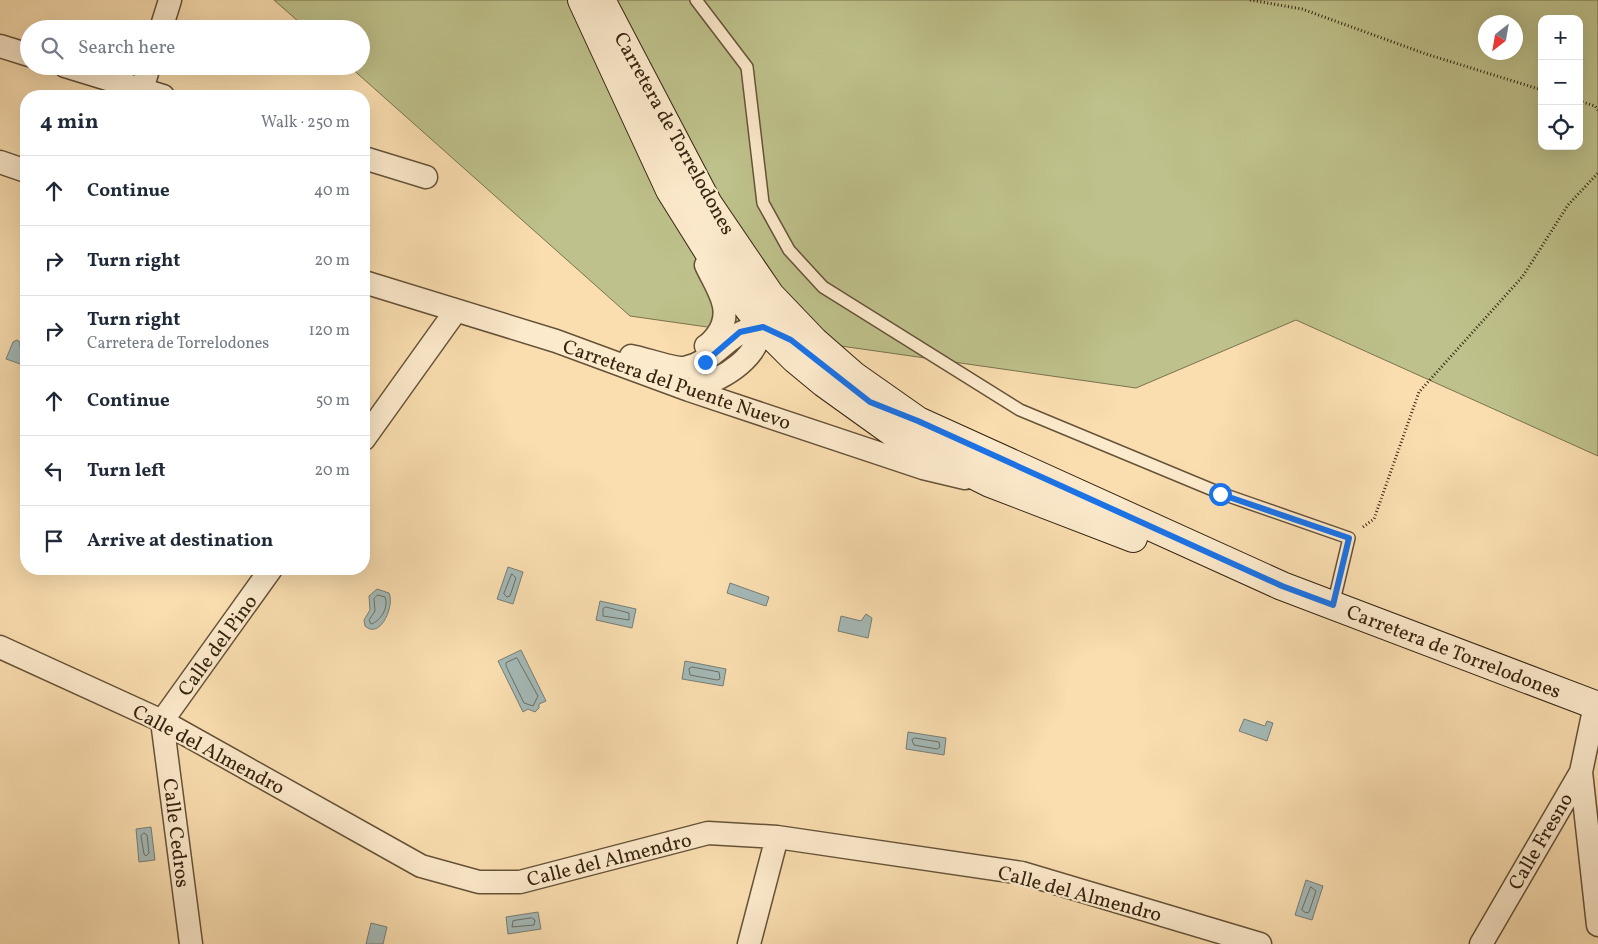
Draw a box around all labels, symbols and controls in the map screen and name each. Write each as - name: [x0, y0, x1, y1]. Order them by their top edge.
- north arrow: [1478, 15, 1523, 60]
- map controls: [1538, 15, 1583, 150]
- button: +: [1538, 15, 1583, 60]
- search box: [20, 20, 370, 75]
- street label: Carretera de Torrelodones: [606, 28, 741, 240]
- icon: search: [38, 34, 66, 62]
- text: Search here: [78, 35, 175, 61]
- button: −: [1538, 60, 1583, 105]
- button: locate: [1538, 105, 1583, 150]
- text: 4 min: [40, 108, 99, 137]
- text: Walk · 250 m: [261, 112, 350, 134]
- icon: ahead: [40, 177, 68, 205]
- text: Continue: [87, 178, 170, 204]
- text: 40 m: [314, 180, 350, 202]
- icon: right: [40, 247, 68, 275]
- text: Turn right: [87, 248, 180, 274]
- text: 20 m: [315, 250, 350, 272]
- text: Turn right: [87, 307, 180, 333]
- icon: right: [40, 317, 68, 345]
- text: 120 m: [308, 320, 350, 342]
- text: Carretera de Torrelodones: [87, 333, 269, 355]
- street label: Carretera del Puente Nuevo: [558, 334, 794, 438]
- route end: [694, 351, 717, 374]
- icon: ahead: [40, 387, 68, 415]
- text: Continue: [87, 388, 170, 414]
- text: 50 m: [316, 390, 350, 412]
- icon: left: [40, 457, 68, 485]
- text: Turn left: [87, 458, 166, 484]
- text: 20 m: [315, 460, 350, 482]
- route start: [1209, 483, 1232, 506]
- icon: arrive: [40, 527, 68, 555]
- text: Arrive at destination: [87, 528, 273, 554]
- street label: Calle del Pino: [172, 590, 265, 703]
- street label: Carretera de Torrelodones: [1342, 599, 1565, 707]
- street label: Calle del Almendro: [127, 699, 289, 803]
- street label: Calle Cedros: [154, 777, 196, 889]
- street label: Calle Fresno: [1503, 788, 1581, 896]
- street label: Calle del Almendro: [524, 827, 695, 895]
- street label: Calle del Almendro: [994, 860, 1165, 930]

